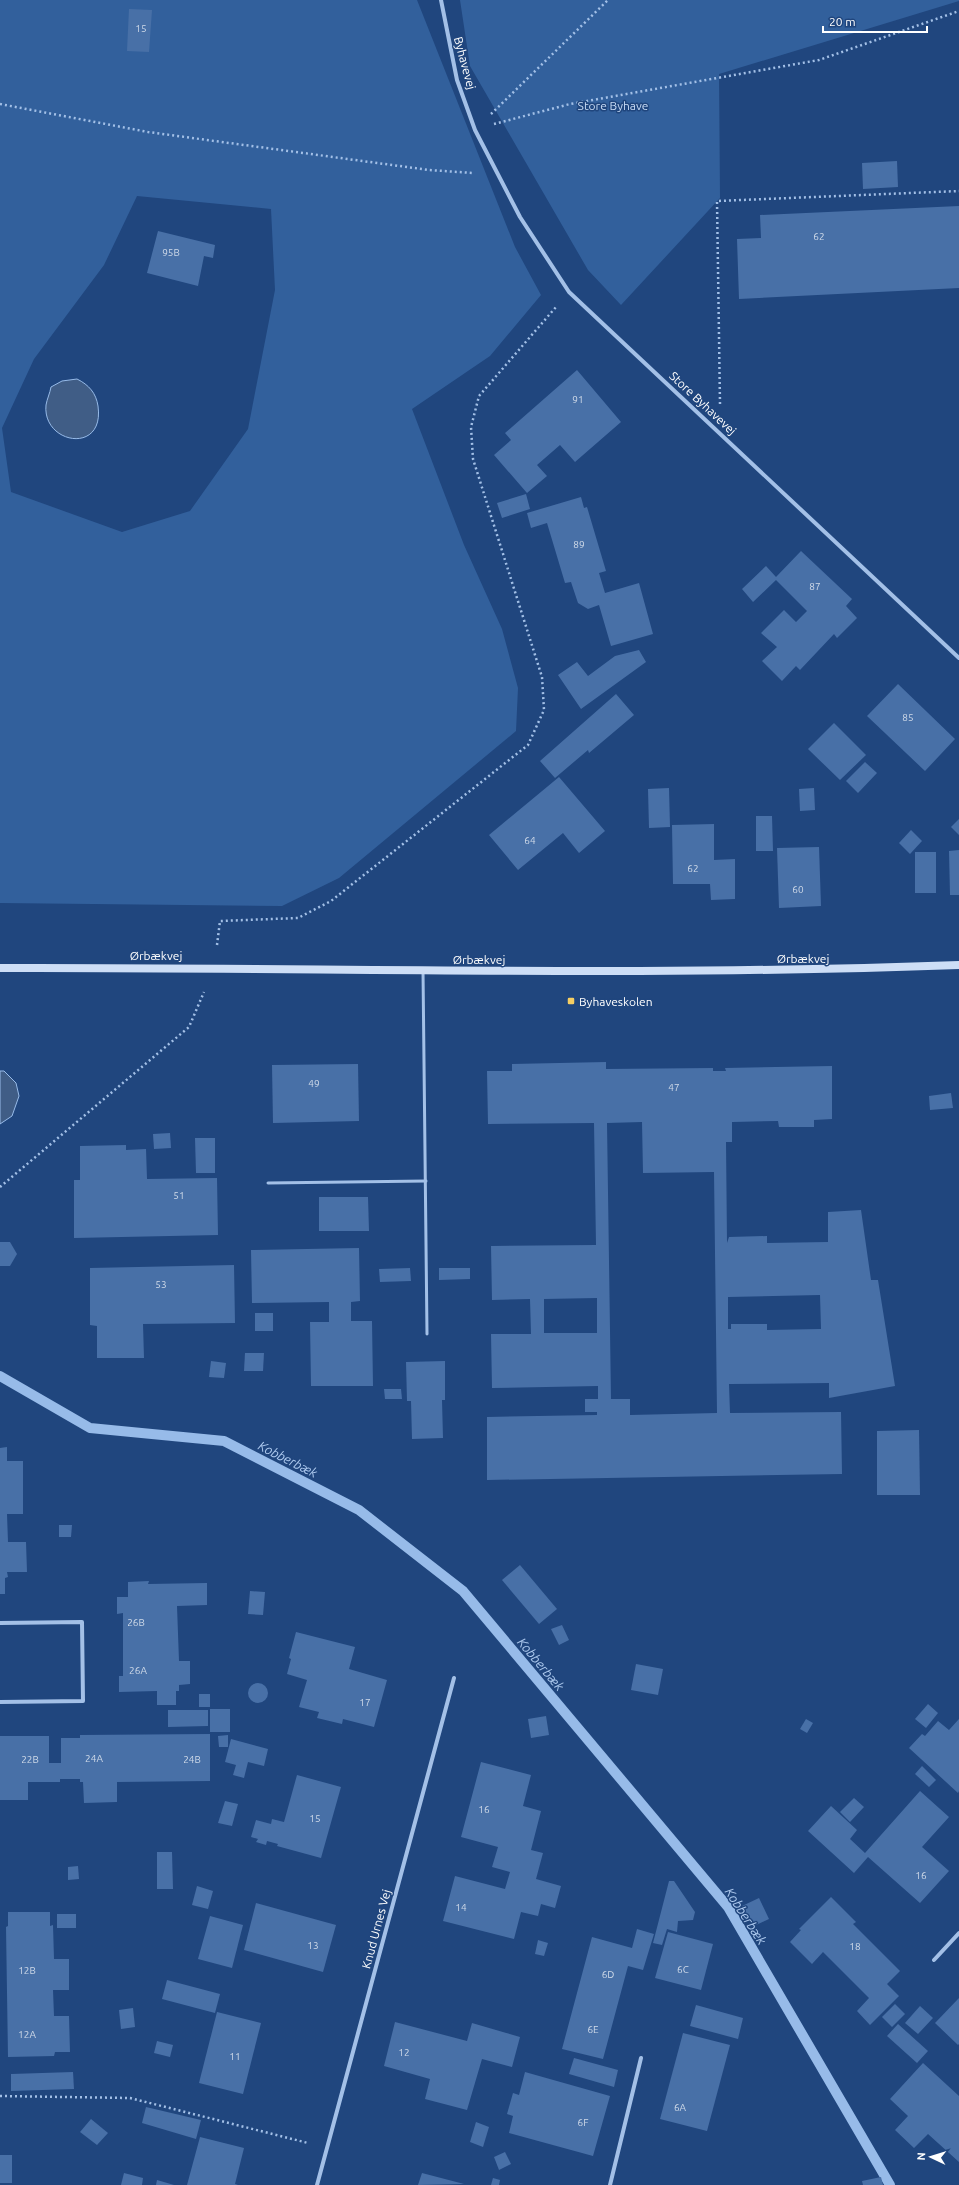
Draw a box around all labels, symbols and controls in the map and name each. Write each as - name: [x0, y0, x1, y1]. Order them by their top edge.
- scale bar: [823, 8, 927, 34]
- text: 20 m: [829, 15, 856, 28]
- house number: 15: [135, 23, 147, 34]
- street label: Byhavevej: [452, 35, 478, 91]
- park label: Store Byhave: [578, 99, 648, 112]
- house number: 62: [813, 231, 825, 242]
- house number: 95B: [162, 247, 180, 258]
- street label: Store Byhavevej: [667, 369, 739, 437]
- house number: 91: [572, 394, 584, 405]
- house number: 89: [573, 539, 585, 550]
- house number: 87: [809, 581, 821, 592]
- house number: 85: [902, 712, 914, 723]
- house number: 64: [524, 835, 536, 846]
- house number: 62: [687, 863, 699, 874]
- house number: 60: [792, 884, 804, 895]
- street label: Ørbækvej: [130, 949, 182, 962]
- street label: Ørbækvej: [777, 952, 829, 965]
- street label: Ørbækvej: [453, 953, 505, 966]
- place label: Byhaveskolen: [579, 995, 653, 1008]
- marker: Byhaveskolen: [566, 996, 576, 1006]
- house number: 49: [308, 1078, 320, 1089]
- house number: 47: [668, 1082, 680, 1093]
- house number: 51: [173, 1190, 185, 1201]
- house number: 53: [155, 1279, 167, 1290]
- water label: Kobberbæk: [256, 1438, 320, 1480]
- house number: 26B: [127, 1617, 145, 1628]
- water label: Kobberbæk: [515, 1635, 567, 1694]
- house number: 26A: [129, 1665, 147, 1676]
- house number: 17: [359, 1697, 371, 1708]
- house number: 24A: [85, 1753, 103, 1764]
- house number: 22B: [21, 1754, 39, 1765]
- house number: 24B: [183, 1754, 201, 1765]
- house number: 16: [478, 1804, 490, 1815]
- house number: 15: [309, 1813, 321, 1824]
- house number: 16: [915, 1870, 927, 1881]
- water label: Kobberbæk: [723, 1885, 770, 1947]
- street label: Knud Urnes Vej: [359, 1888, 393, 1970]
- house number: 14: [455, 1902, 467, 1913]
- house number: 13: [307, 1940, 319, 1951]
- house number: 18: [849, 1941, 861, 1952]
- house number: 6C: [677, 1964, 689, 1975]
- house number: 12B: [18, 1965, 36, 1976]
- house number: 6D: [602, 1969, 614, 1980]
- house number: 6E: [587, 2024, 599, 2035]
- house number: 12A: [18, 2029, 36, 2040]
- house number: 12: [398, 2047, 410, 2058]
- house number: 11: [229, 2051, 241, 2062]
- house number: 6A: [674, 2102, 687, 2113]
- house number: 6F: [578, 2117, 588, 2128]
- north arrow: [911, 2137, 951, 2177]
- text: N: [915, 2152, 927, 2161]

